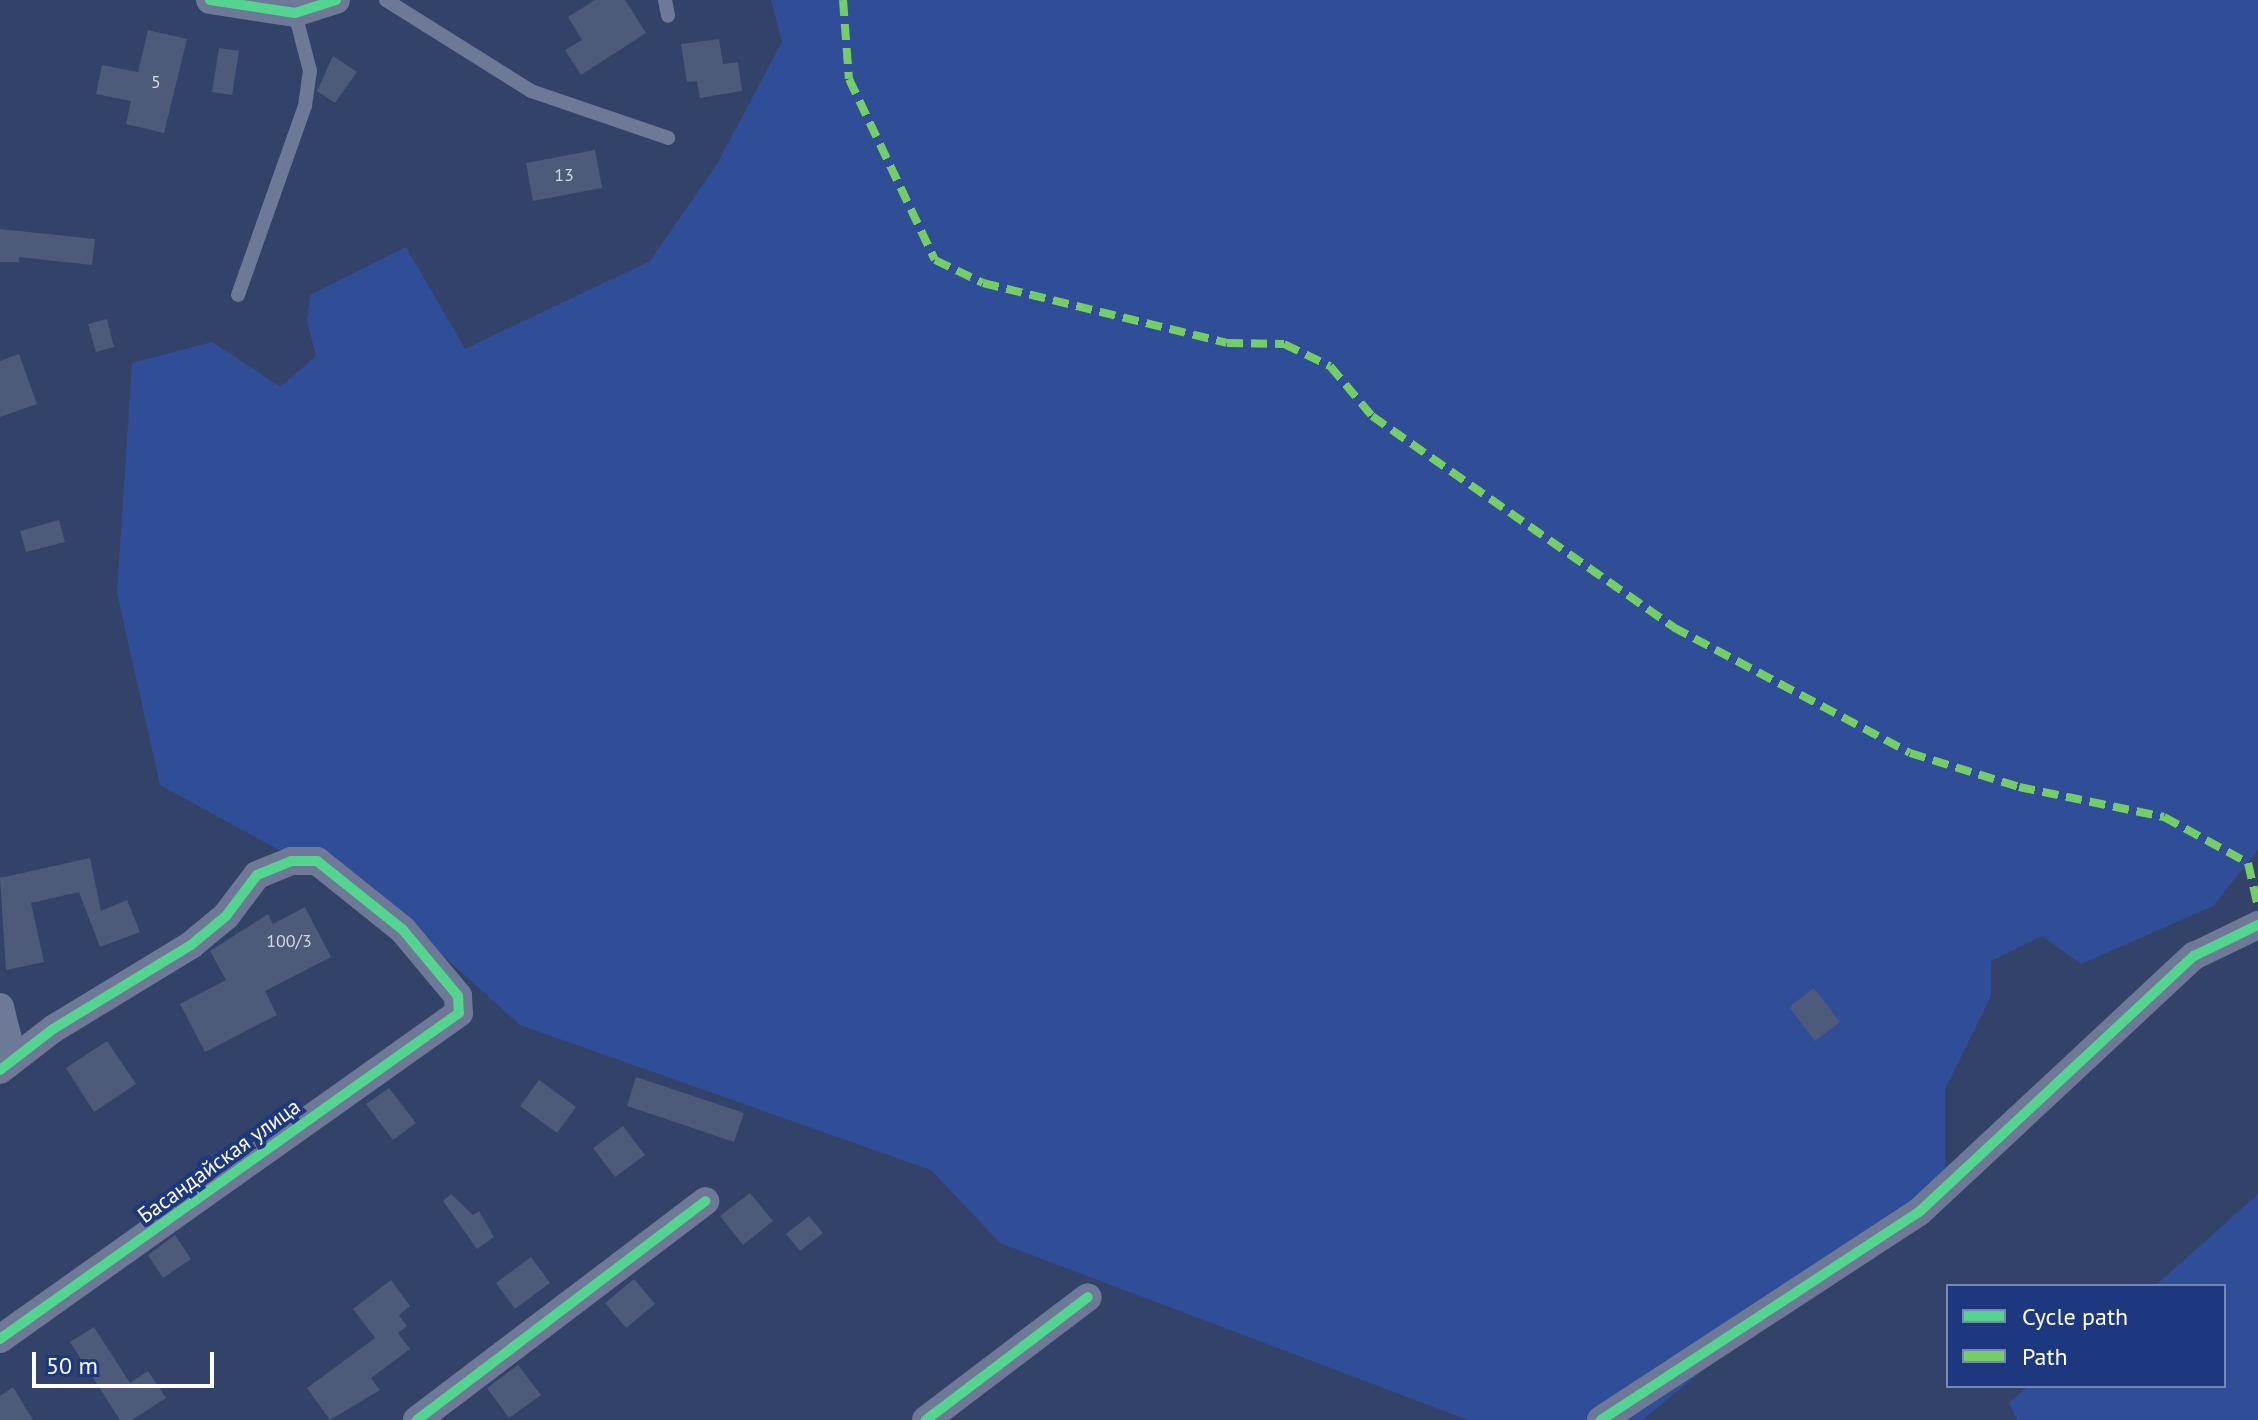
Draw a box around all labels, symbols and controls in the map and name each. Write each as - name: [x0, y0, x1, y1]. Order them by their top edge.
- house number: 5: [151, 71, 161, 93]
- house number: 13: [554, 164, 574, 186]
- house number: 100/3: [266, 930, 312, 952]
- street label: Басандайская улица: [133, 1093, 305, 1229]
- legend: [1946, 1284, 2226, 1388]
- text: Cycle path: [2022, 1301, 2128, 1332]
- scale bar: [36, 1336, 218, 1386]
- text: Path: [2022, 1341, 2068, 1372]
- text: 50 m: [46, 1350, 98, 1381]

